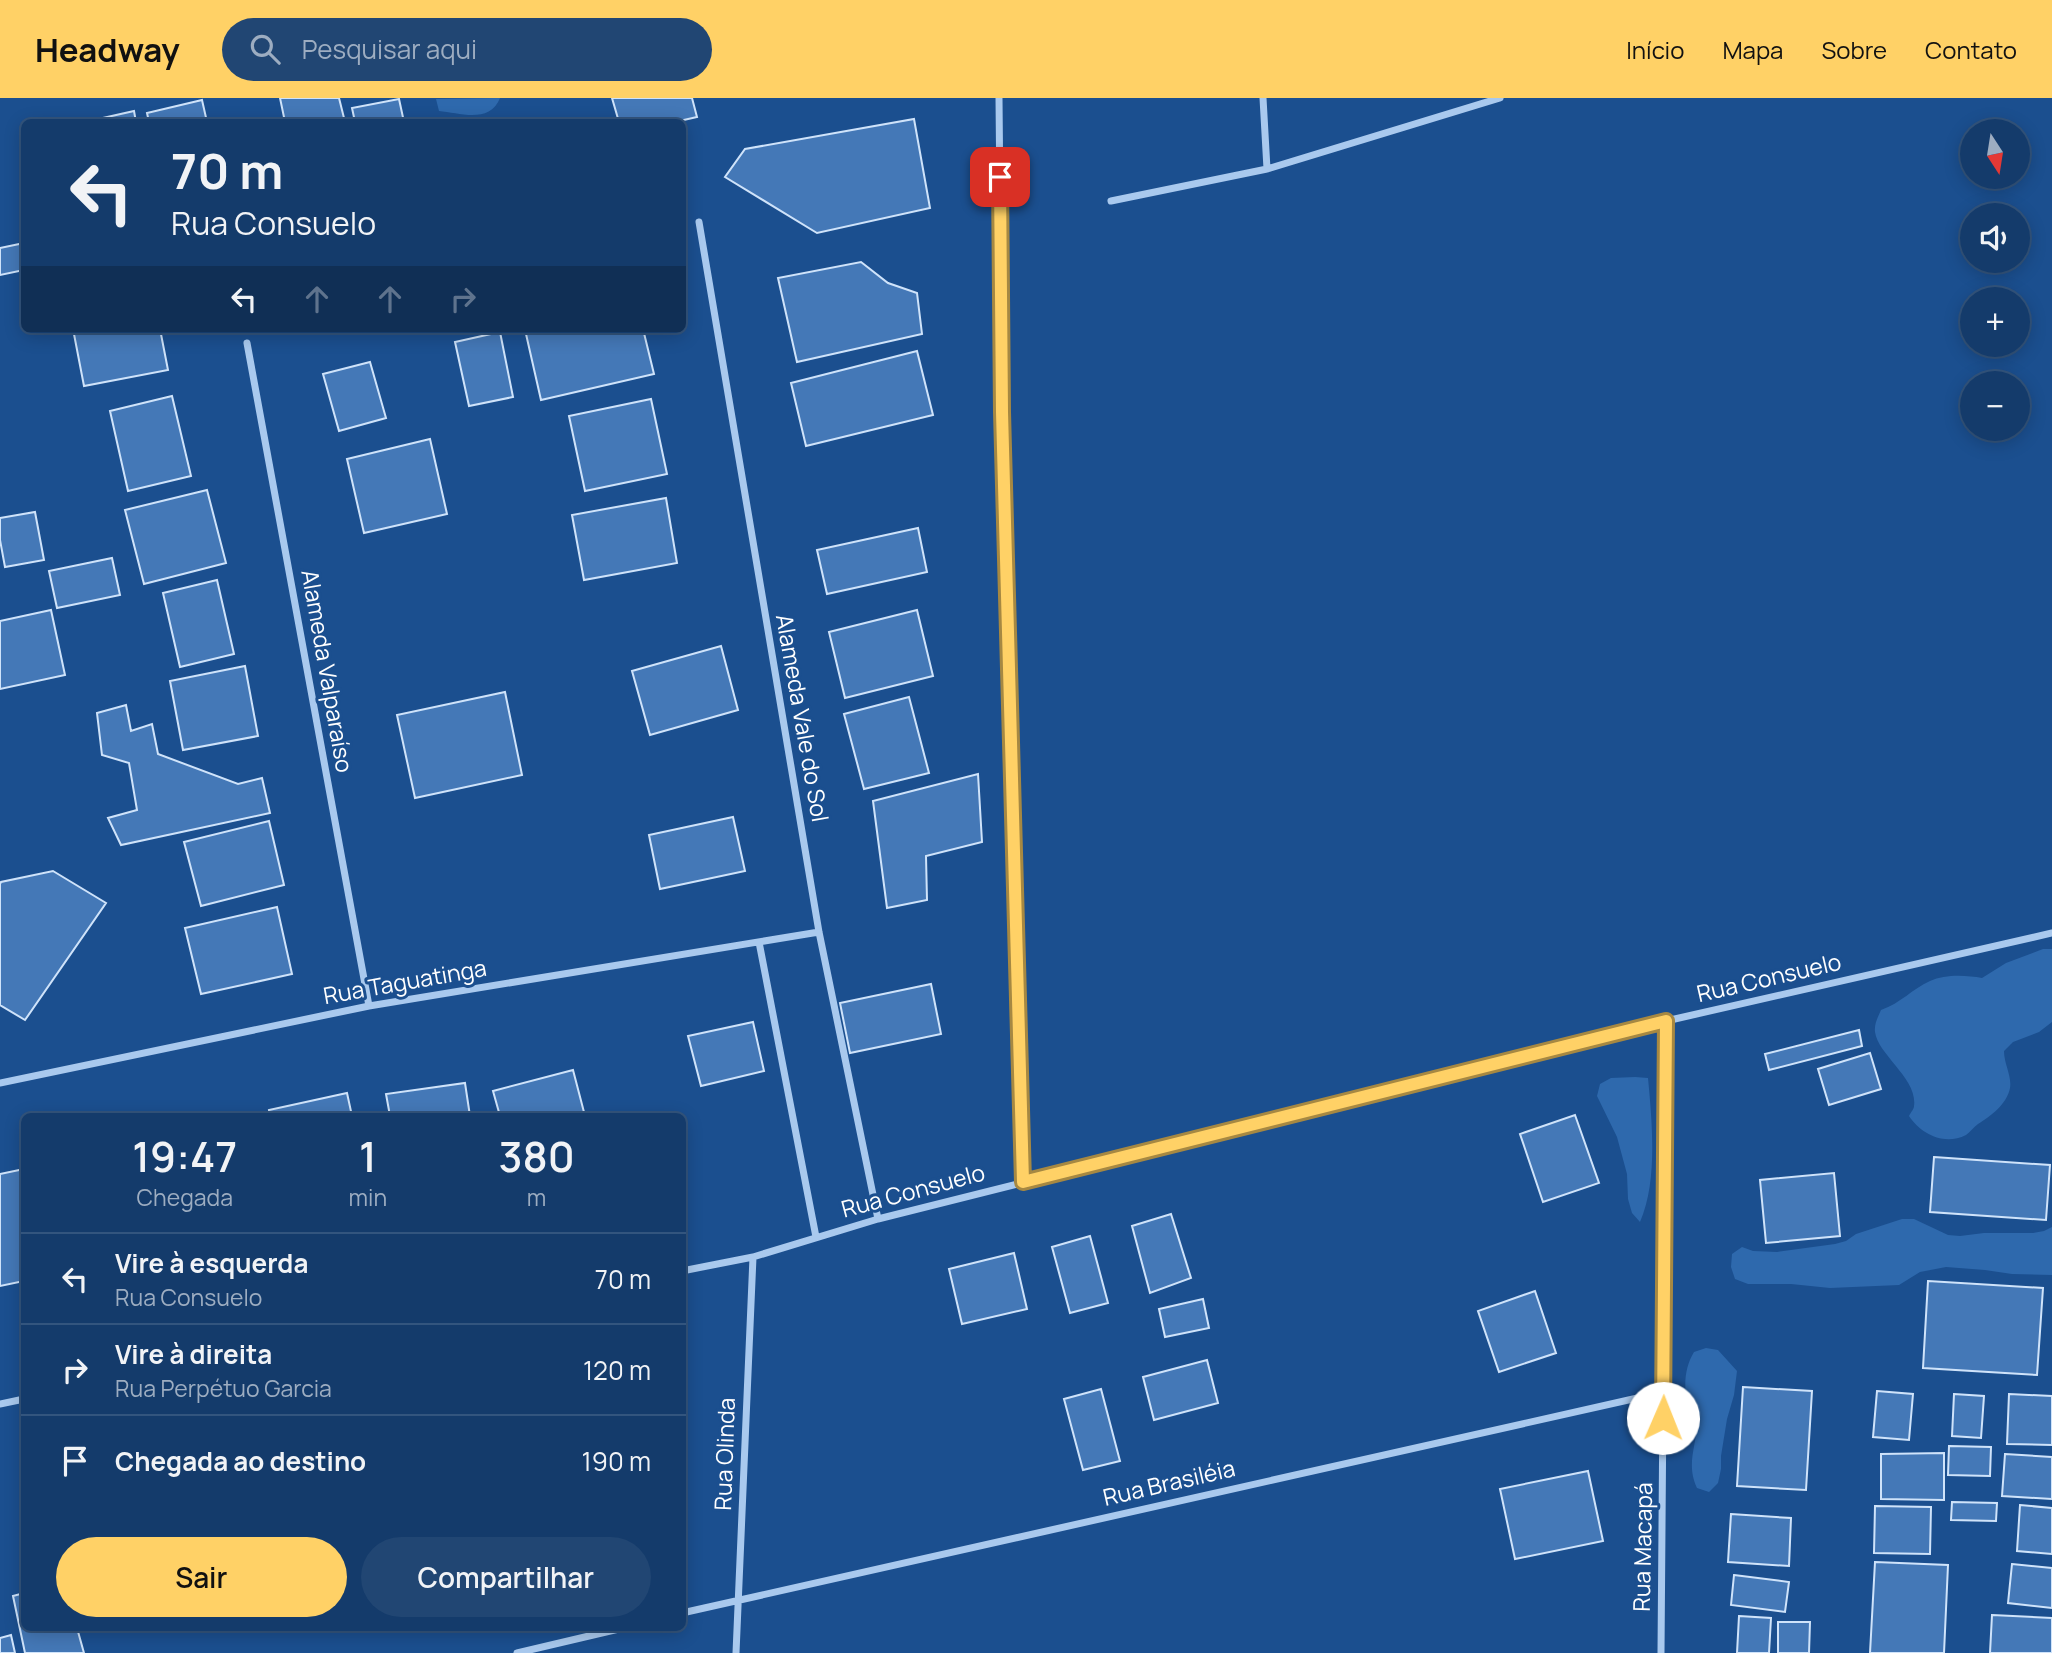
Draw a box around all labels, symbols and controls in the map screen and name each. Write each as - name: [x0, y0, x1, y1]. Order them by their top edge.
- search box: [222, 18, 712, 81]
- text: Headway: [35, 27, 180, 72]
- icon: search: [246, 30, 284, 68]
- text: Pesquisar aqui: [302, 31, 477, 67]
- text: Início: [1626, 33, 1684, 66]
- text: Mapa: [1722, 33, 1783, 66]
- text: Sobre: [1821, 33, 1887, 66]
- text: Contato: [1925, 33, 2017, 66]
- north arrow: [1960, 119, 2030, 189]
- map controls: [1960, 119, 2030, 441]
- text: 70 m: [171, 137, 283, 204]
- icon: left: [56, 147, 147, 238]
- pin: [970, 147, 1030, 207]
- icon: arrive: [981, 158, 1019, 196]
- text: Rua Consuelo: [171, 201, 376, 245]
- button: sound: [1960, 203, 2030, 273]
- icon: left: [225, 280, 263, 318]
- icon: ahead: [298, 280, 336, 318]
- icon: ahead: [371, 280, 409, 318]
- icon: right: [444, 280, 482, 318]
- button: +: [1960, 287, 2030, 357]
- button: −: [1960, 371, 2030, 441]
- street label: Alameda Valparaíso: [294, 567, 362, 775]
- street label: Alameda Vale do Sol: [769, 611, 837, 824]
- street label: Rua Consuelo: [1693, 945, 1844, 1009]
- street label: Rua Taguatinga: [321, 951, 489, 1011]
- text: 19:47: [132, 1127, 237, 1185]
- text: 1: [359, 1127, 377, 1185]
- text: 380: [498, 1127, 575, 1185]
- street label: Rua Consuelo: [837, 1156, 988, 1225]
- text: Chegada: [137, 1181, 233, 1213]
- text: min: [349, 1181, 387, 1213]
- text: m: [527, 1181, 546, 1213]
- text: Vire à esquerda: [115, 1245, 308, 1281]
- icon: left: [56, 1260, 94, 1298]
- text: 70 m: [595, 1261, 651, 1297]
- text: Rua Consuelo: [115, 1281, 262, 1313]
- text: Vire à direita: [115, 1336, 272, 1372]
- icon: right: [56, 1351, 94, 1389]
- text: 120 m: [583, 1352, 651, 1388]
- text: Rua Perpétuo Garcia: [115, 1372, 332, 1404]
- position arrow: [1626, 1381, 1700, 1455]
- street label: Rua Olinda: [706, 1397, 742, 1511]
- icon: arrive: [56, 1442, 94, 1480]
- text: Chegada ao destino: [115, 1443, 366, 1479]
- text: 190 m: [582, 1443, 651, 1479]
- street label: Rua Brasiléia: [1100, 1451, 1238, 1513]
- street label: Rua Macapá: [1625, 1482, 1659, 1612]
- button: Sair: [56, 1537, 347, 1617]
- button: Compartilhar: [361, 1537, 651, 1617]

